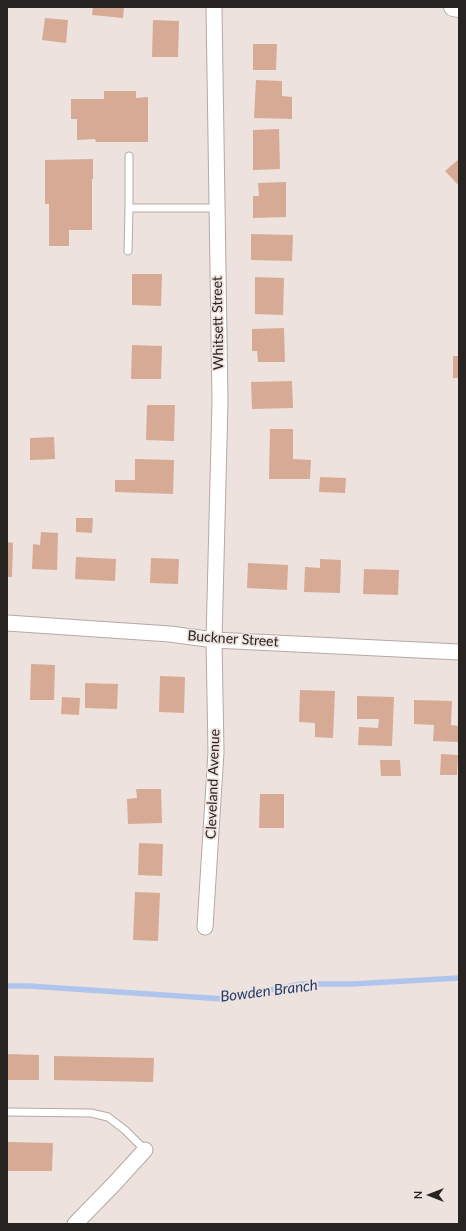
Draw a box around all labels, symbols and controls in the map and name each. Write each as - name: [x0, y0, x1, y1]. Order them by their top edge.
- street label: Whitsett Street: [209, 276, 227, 370]
- street label: Buckner Street: [187, 627, 279, 651]
- street label: Cleveland Avenue: [203, 729, 223, 839]
- water label: Bowden Branch: [219, 976, 319, 1006]
- north arrow: [410, 1175, 450, 1215]
- text: N: [411, 1191, 424, 1199]

